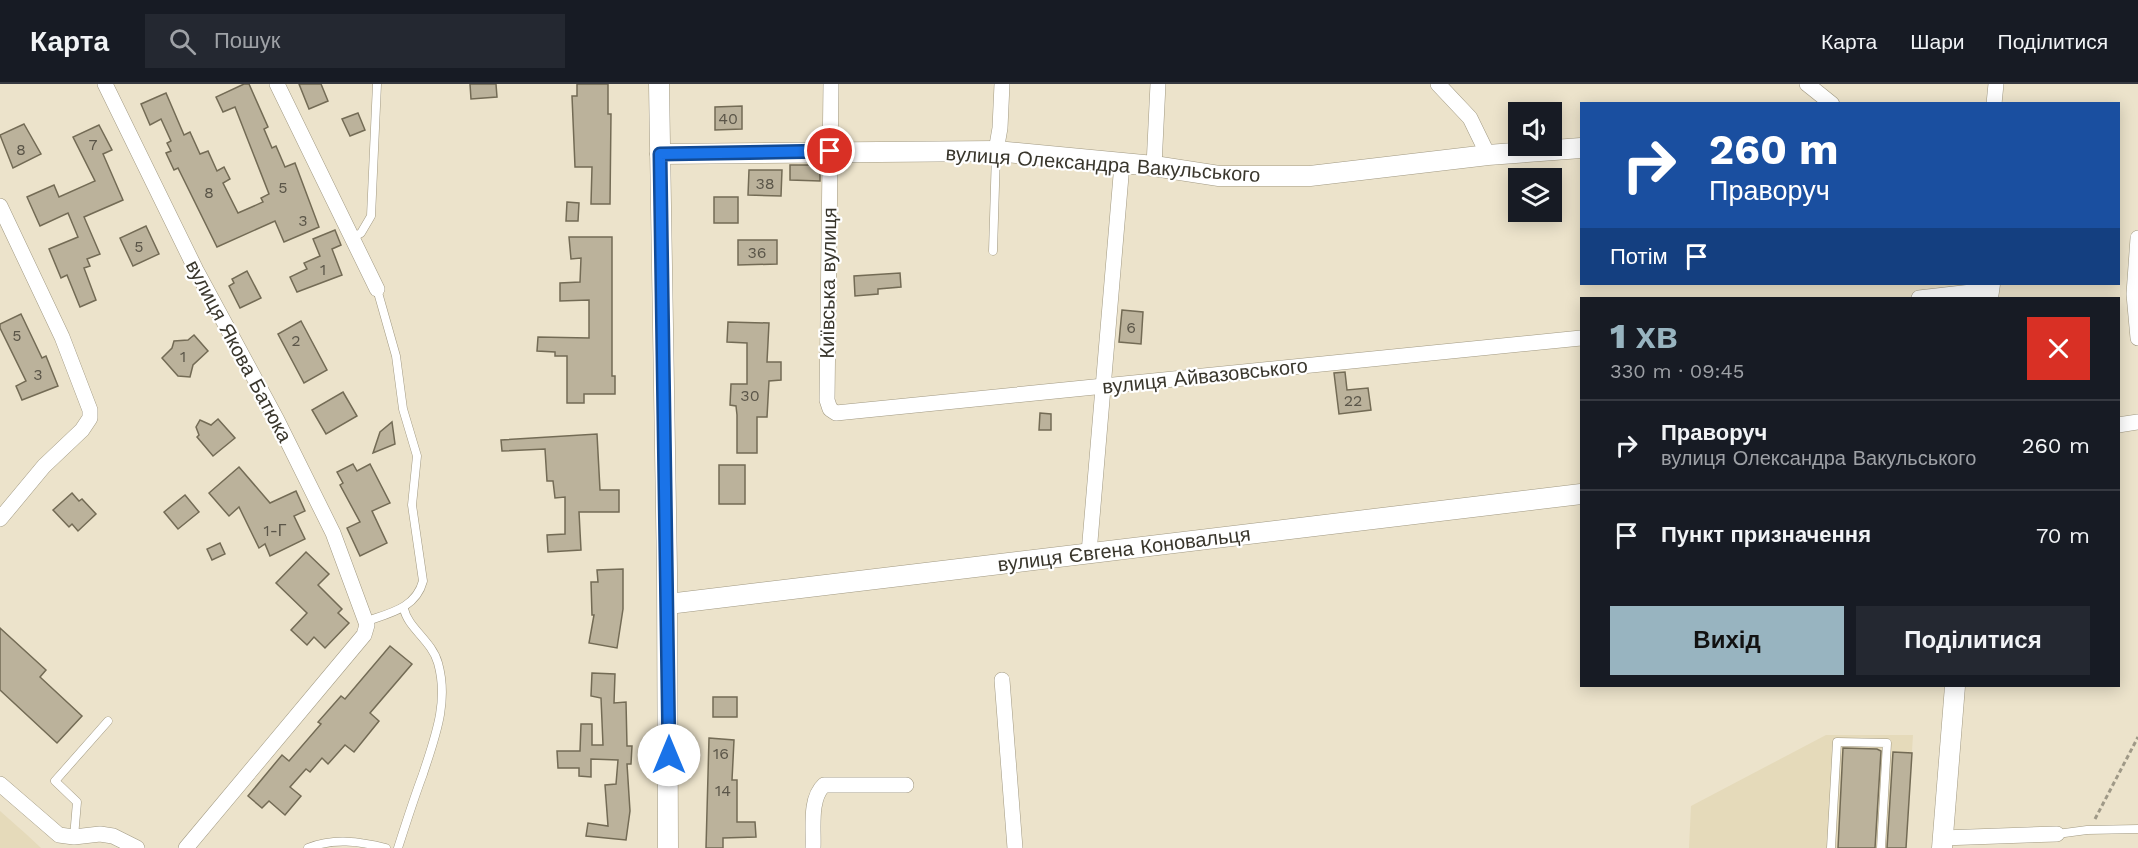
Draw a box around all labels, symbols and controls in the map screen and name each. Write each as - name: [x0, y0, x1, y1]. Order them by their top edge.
- search box: [145, 14, 565, 68]
- text: Карта: [30, 25, 109, 58]
- icon: search: [166, 25, 199, 58]
- text: Пошук: [214, 28, 280, 53]
- text: Карта: [1821, 29, 1877, 54]
- text: Шари: [1910, 29, 1965, 54]
- text: Поділитися: [1998, 29, 2108, 54]
- map controls: [1508, 102, 1562, 222]
- button: sound: [1508, 102, 1562, 156]
- house number: 40: [718, 109, 738, 128]
- pin: [804, 125, 855, 176]
- text: 260 m: [1709, 125, 1839, 174]
- icon: right: [1610, 126, 1688, 204]
- icon: arrive: [813, 134, 846, 167]
- house number: 7: [89, 135, 98, 154]
- house number: 8: [16, 140, 26, 159]
- street label: вулиця Олександра Вакульського: [945, 141, 1261, 187]
- button: layers: [1508, 168, 1562, 222]
- house number: 38: [755, 174, 775, 193]
- text: Праворуч: [1709, 175, 1830, 207]
- house number: 5: [278, 178, 288, 197]
- house number: 8: [204, 183, 214, 202]
- street label: Київська вулиця: [815, 207, 841, 359]
- house number: 3: [298, 211, 308, 230]
- house number: 5: [134, 237, 144, 256]
- icon: arrive: [1680, 240, 1713, 273]
- house number: 36: [747, 243, 767, 262]
- text: Потім: [1610, 244, 1668, 269]
- street label: вулиця Якова Батюка: [181, 256, 298, 447]
- house number: 1: [320, 260, 326, 279]
- text: 1 хв: [1610, 315, 1678, 357]
- button: close: [2027, 317, 2090, 380]
- house number: 6: [1126, 318, 1136, 337]
- house number: 5: [12, 326, 22, 345]
- house number: 2: [291, 331, 301, 350]
- house number: 1: [180, 347, 186, 366]
- street label: вулиця Айвазовського: [1101, 353, 1309, 399]
- text: 330 m · 09:45: [1610, 359, 1744, 383]
- house number: 3: [33, 365, 43, 384]
- house number: 30: [740, 386, 760, 405]
- house number: 22: [1344, 391, 1362, 410]
- text: Праворуч: [1661, 420, 1767, 445]
- icon: right: [1610, 429, 1643, 462]
- text: 260 m: [2022, 433, 2090, 458]
- text: вулиця Олександра Вакульського: [1661, 446, 1976, 470]
- icon: arrive: [1610, 519, 1643, 552]
- house number: 1-Г: [263, 521, 287, 540]
- street label: вулиця Євгена Коновальця: [996, 522, 1252, 576]
- text: Пункт призначення: [1661, 522, 1871, 547]
- text: 70 m: [2036, 523, 2090, 548]
- button: Вихід: [1610, 606, 1844, 675]
- button: Поділитися: [1856, 606, 2090, 675]
- position arrow: [637, 723, 701, 787]
- house number: 16: [713, 744, 729, 763]
- house number: 14: [715, 781, 731, 800]

